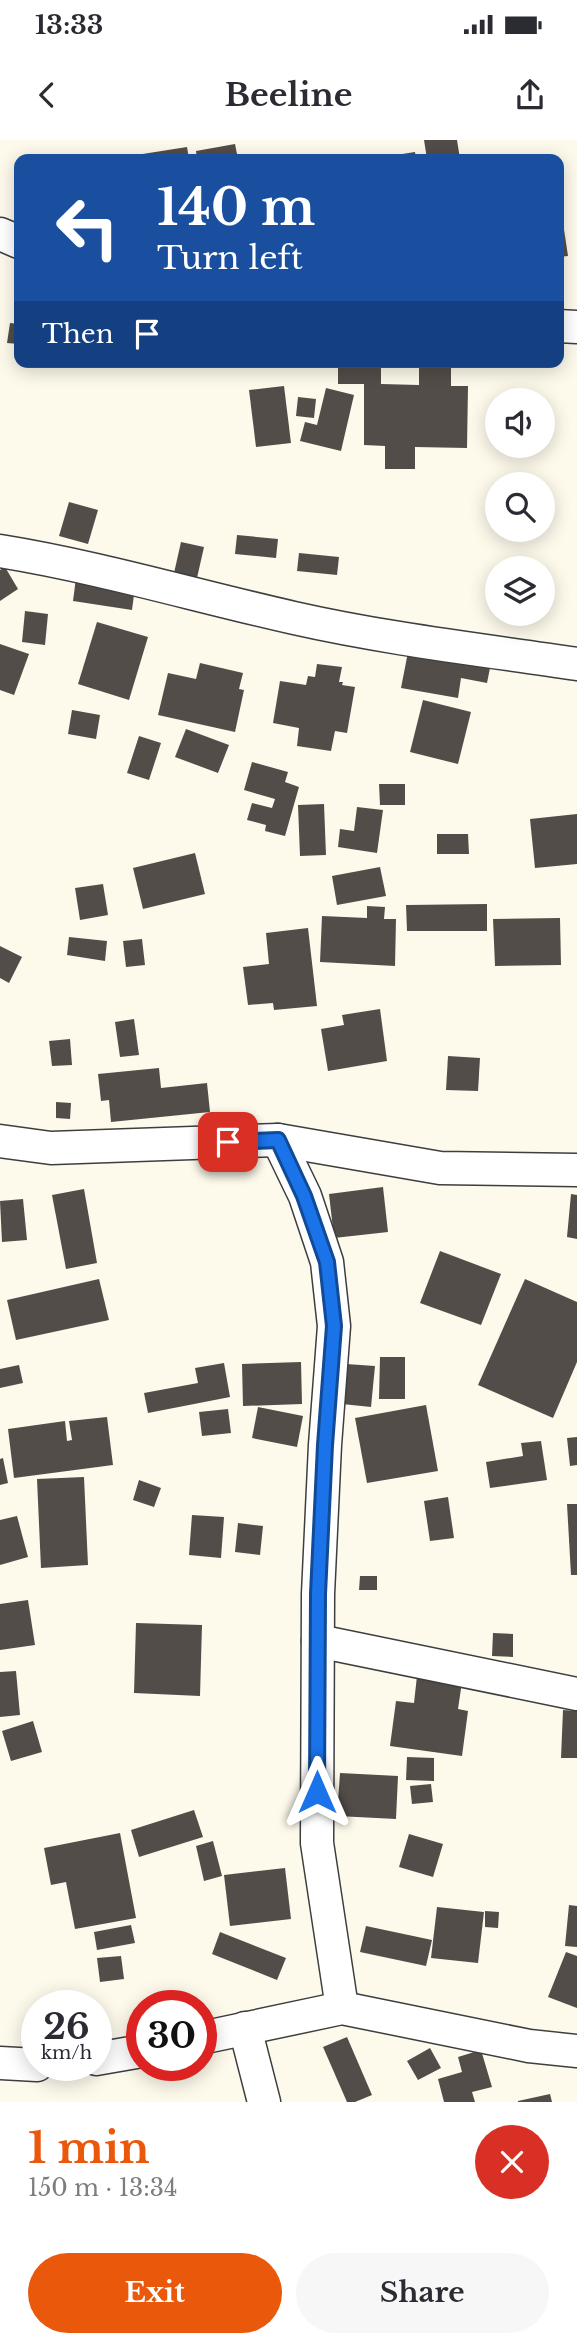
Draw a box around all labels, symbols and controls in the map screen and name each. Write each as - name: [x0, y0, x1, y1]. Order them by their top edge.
- text: 13:33: [35, 9, 103, 41]
- text: Beeline: [225, 75, 352, 115]
- icon: back: [28, 76, 66, 114]
- icon: share: [511, 76, 549, 114]
- text: 140 m: [157, 177, 315, 238]
- icon: left: [42, 182, 133, 273]
- text: Turn left: [157, 238, 303, 278]
- icon: arrive: [128, 315, 166, 353]
- text: Then: [42, 318, 114, 350]
- map controls: [485, 388, 555, 626]
- button: sound: [485, 388, 555, 458]
- button: search: [485, 472, 555, 542]
- button: layers: [485, 556, 555, 626]
- pin: [198, 1112, 258, 1172]
- icon: arrive: [209, 1123, 247, 1161]
- position arrow: [280, 1755, 354, 1829]
- speed limit sign: 30: [126, 1990, 217, 2081]
- text: 26: [43, 2005, 90, 2048]
- text: km/h: [41, 2042, 92, 2064]
- text: 1 min: [28, 2122, 150, 2174]
- button: close: [475, 2125, 549, 2199]
- text: 150 m · 13:34: [28, 2174, 177, 2202]
- button: Exit: [28, 2253, 282, 2333]
- button: Share: [296, 2253, 549, 2333]

